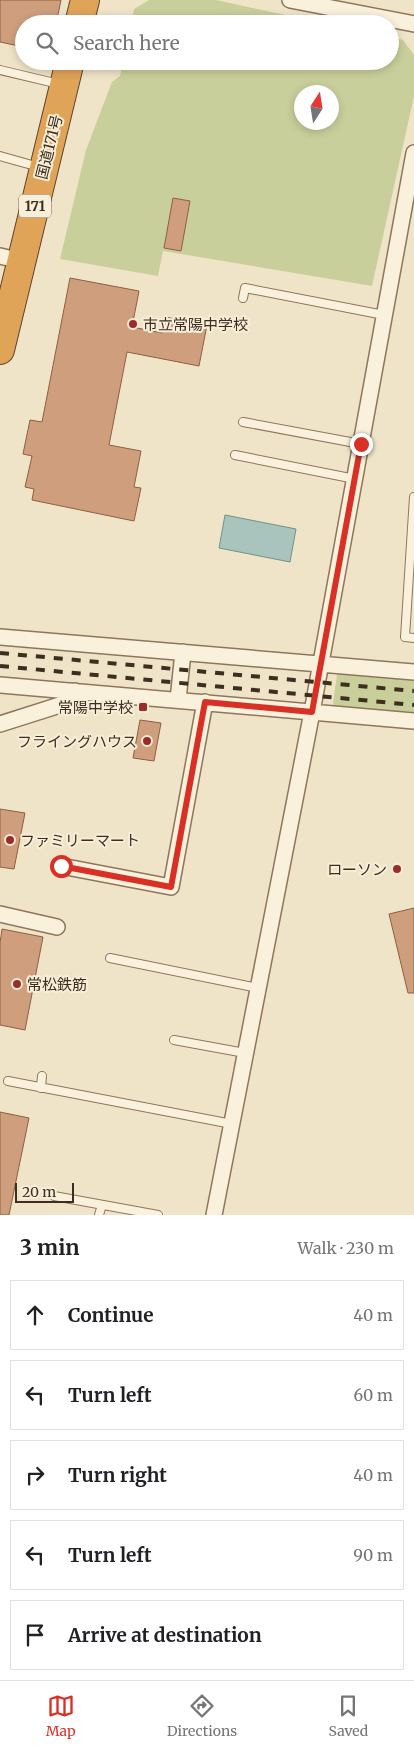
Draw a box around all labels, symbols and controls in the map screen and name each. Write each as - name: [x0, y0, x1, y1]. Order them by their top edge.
- search box: [15, 15, 399, 70]
- icon: search: [33, 29, 61, 57]
- text: Search here: [73, 31, 180, 55]
- north arrow: [294, 85, 339, 130]
- street label: 国道171号: [32, 113, 66, 181]
- road number: 171: [19, 195, 51, 218]
- place label: 市立常陽中学校: [143, 315, 248, 334]
- marker: 市立常陽中学校: [127, 318, 139, 330]
- route end: [350, 433, 373, 456]
- place label: 常陽中学校: [58, 698, 133, 717]
- marker: 常陽中学校: [137, 701, 149, 713]
- place label: フライングハウス: [17, 732, 137, 751]
- marker: フライングハウス: [141, 735, 153, 747]
- place label: ファミリーマート: [20, 831, 140, 850]
- marker: ファミリーマート: [4, 834, 16, 846]
- route start: [50, 855, 73, 878]
- place label: ローソン: [327, 860, 387, 879]
- marker: ローソン: [391, 863, 403, 875]
- place label: 常松鉄筋: [27, 975, 87, 994]
- marker: 常松鉄筋: [11, 978, 23, 990]
- scale bar: [15, 1180, 74, 1203]
- text: 20 m: [22, 1183, 56, 1201]
- text: 3 min: [20, 1234, 79, 1261]
- text: Walk · 230 m: [298, 1238, 394, 1258]
- icon: ahead: [21, 1301, 49, 1329]
- text: Continue: [68, 1303, 154, 1327]
- text: 40 m: [353, 1305, 393, 1325]
- icon: left: [21, 1381, 49, 1409]
- text: Turn left: [68, 1383, 152, 1407]
- text: 60 m: [353, 1385, 393, 1405]
- icon: right: [21, 1461, 49, 1489]
- text: Turn right: [68, 1463, 167, 1487]
- text: 40 m: [353, 1465, 393, 1485]
- icon: left: [21, 1541, 49, 1569]
- text: Turn left: [68, 1543, 152, 1567]
- text: 90 m: [353, 1545, 393, 1565]
- icon: arrive: [21, 1621, 49, 1649]
- text: Arrive at destination: [68, 1623, 262, 1647]
- tab: Map: [46, 1692, 76, 1740]
- tab: Directions: [167, 1692, 237, 1740]
- tab: Saved: [329, 1692, 368, 1740]

